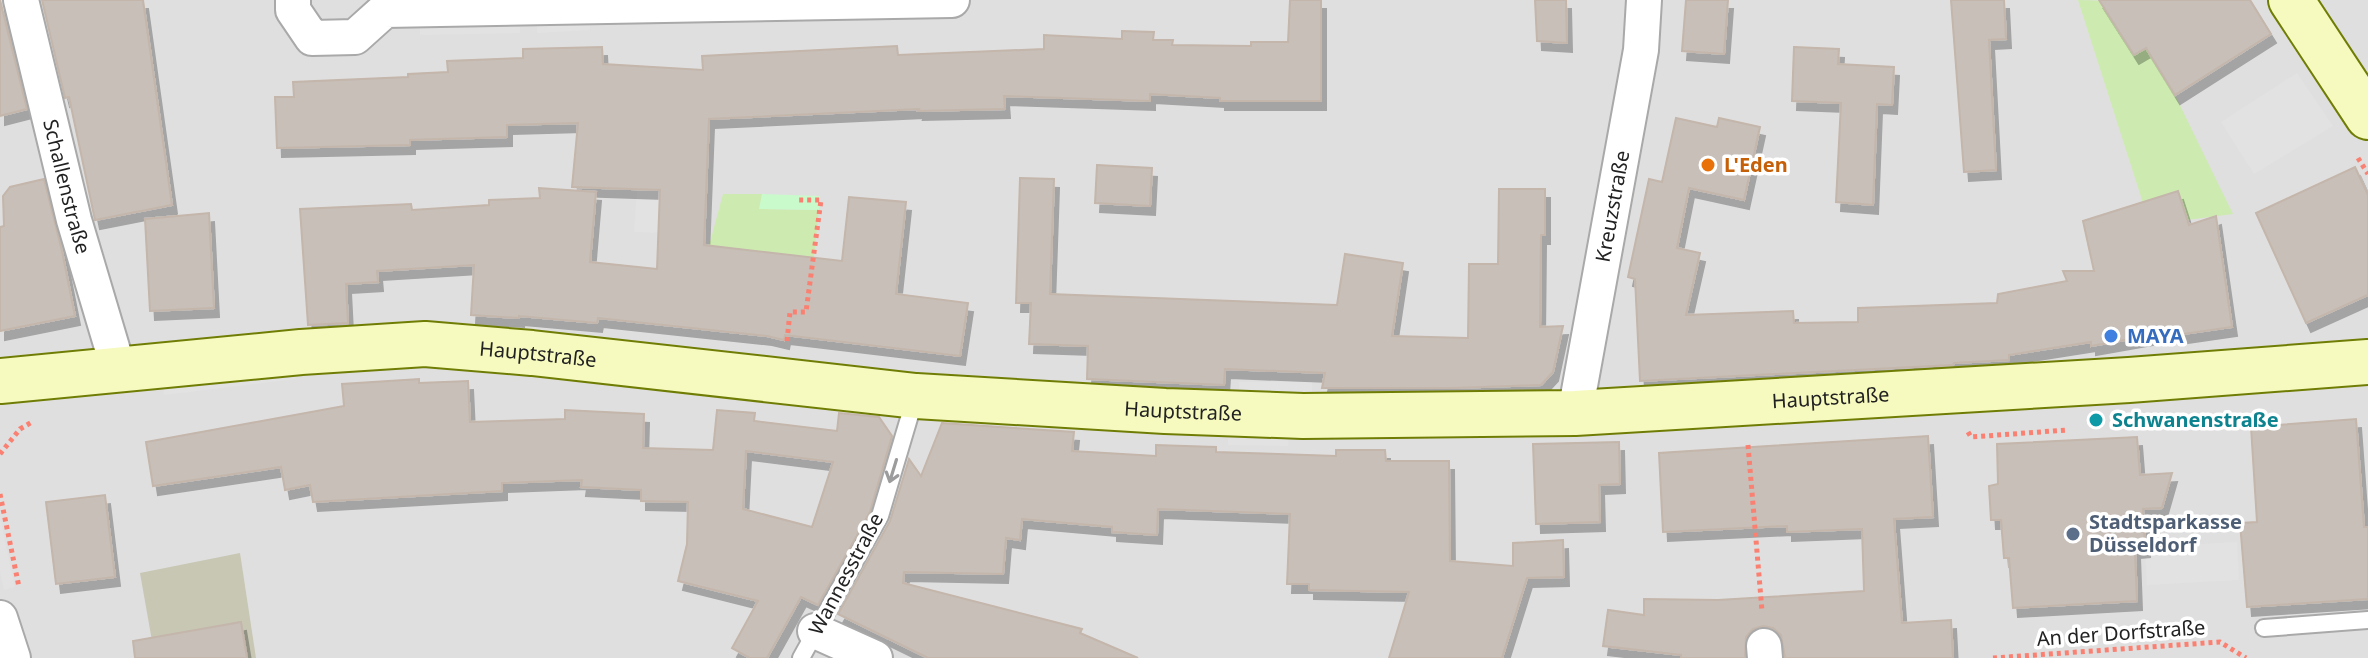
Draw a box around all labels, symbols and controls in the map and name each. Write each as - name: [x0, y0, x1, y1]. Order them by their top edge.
- street label: Schallenstraße: [37, 116, 97, 257]
- street label: Kreuzstraße: [1589, 148, 1635, 264]
- place label: L'Eden: [1724, 151, 1788, 178]
- marker: L'Eden: [1699, 156, 1717, 174]
- place label: MAYA: [2127, 322, 2184, 349]
- marker: MAYA: [2102, 327, 2120, 345]
- street label: Hauptstraße: [478, 335, 598, 373]
- street label: Hauptstraße: [1771, 380, 1890, 414]
- street label: Hauptstraße: [1123, 395, 1242, 427]
- place label: Schwanenstraße: [2112, 406, 2279, 433]
- marker: Schwanenstraße: [2087, 411, 2105, 429]
- one-way arrow: [885, 457, 900, 483]
- street label: Wannesstraße: [802, 508, 889, 640]
- place label: Stadtsparkasse Düsseldorf: [2089, 508, 2242, 558]
- marker: Stadtsparkasse Düsseldorf: [2064, 525, 2082, 543]
- street label: An der Dorfstraße: [2036, 613, 2206, 652]

